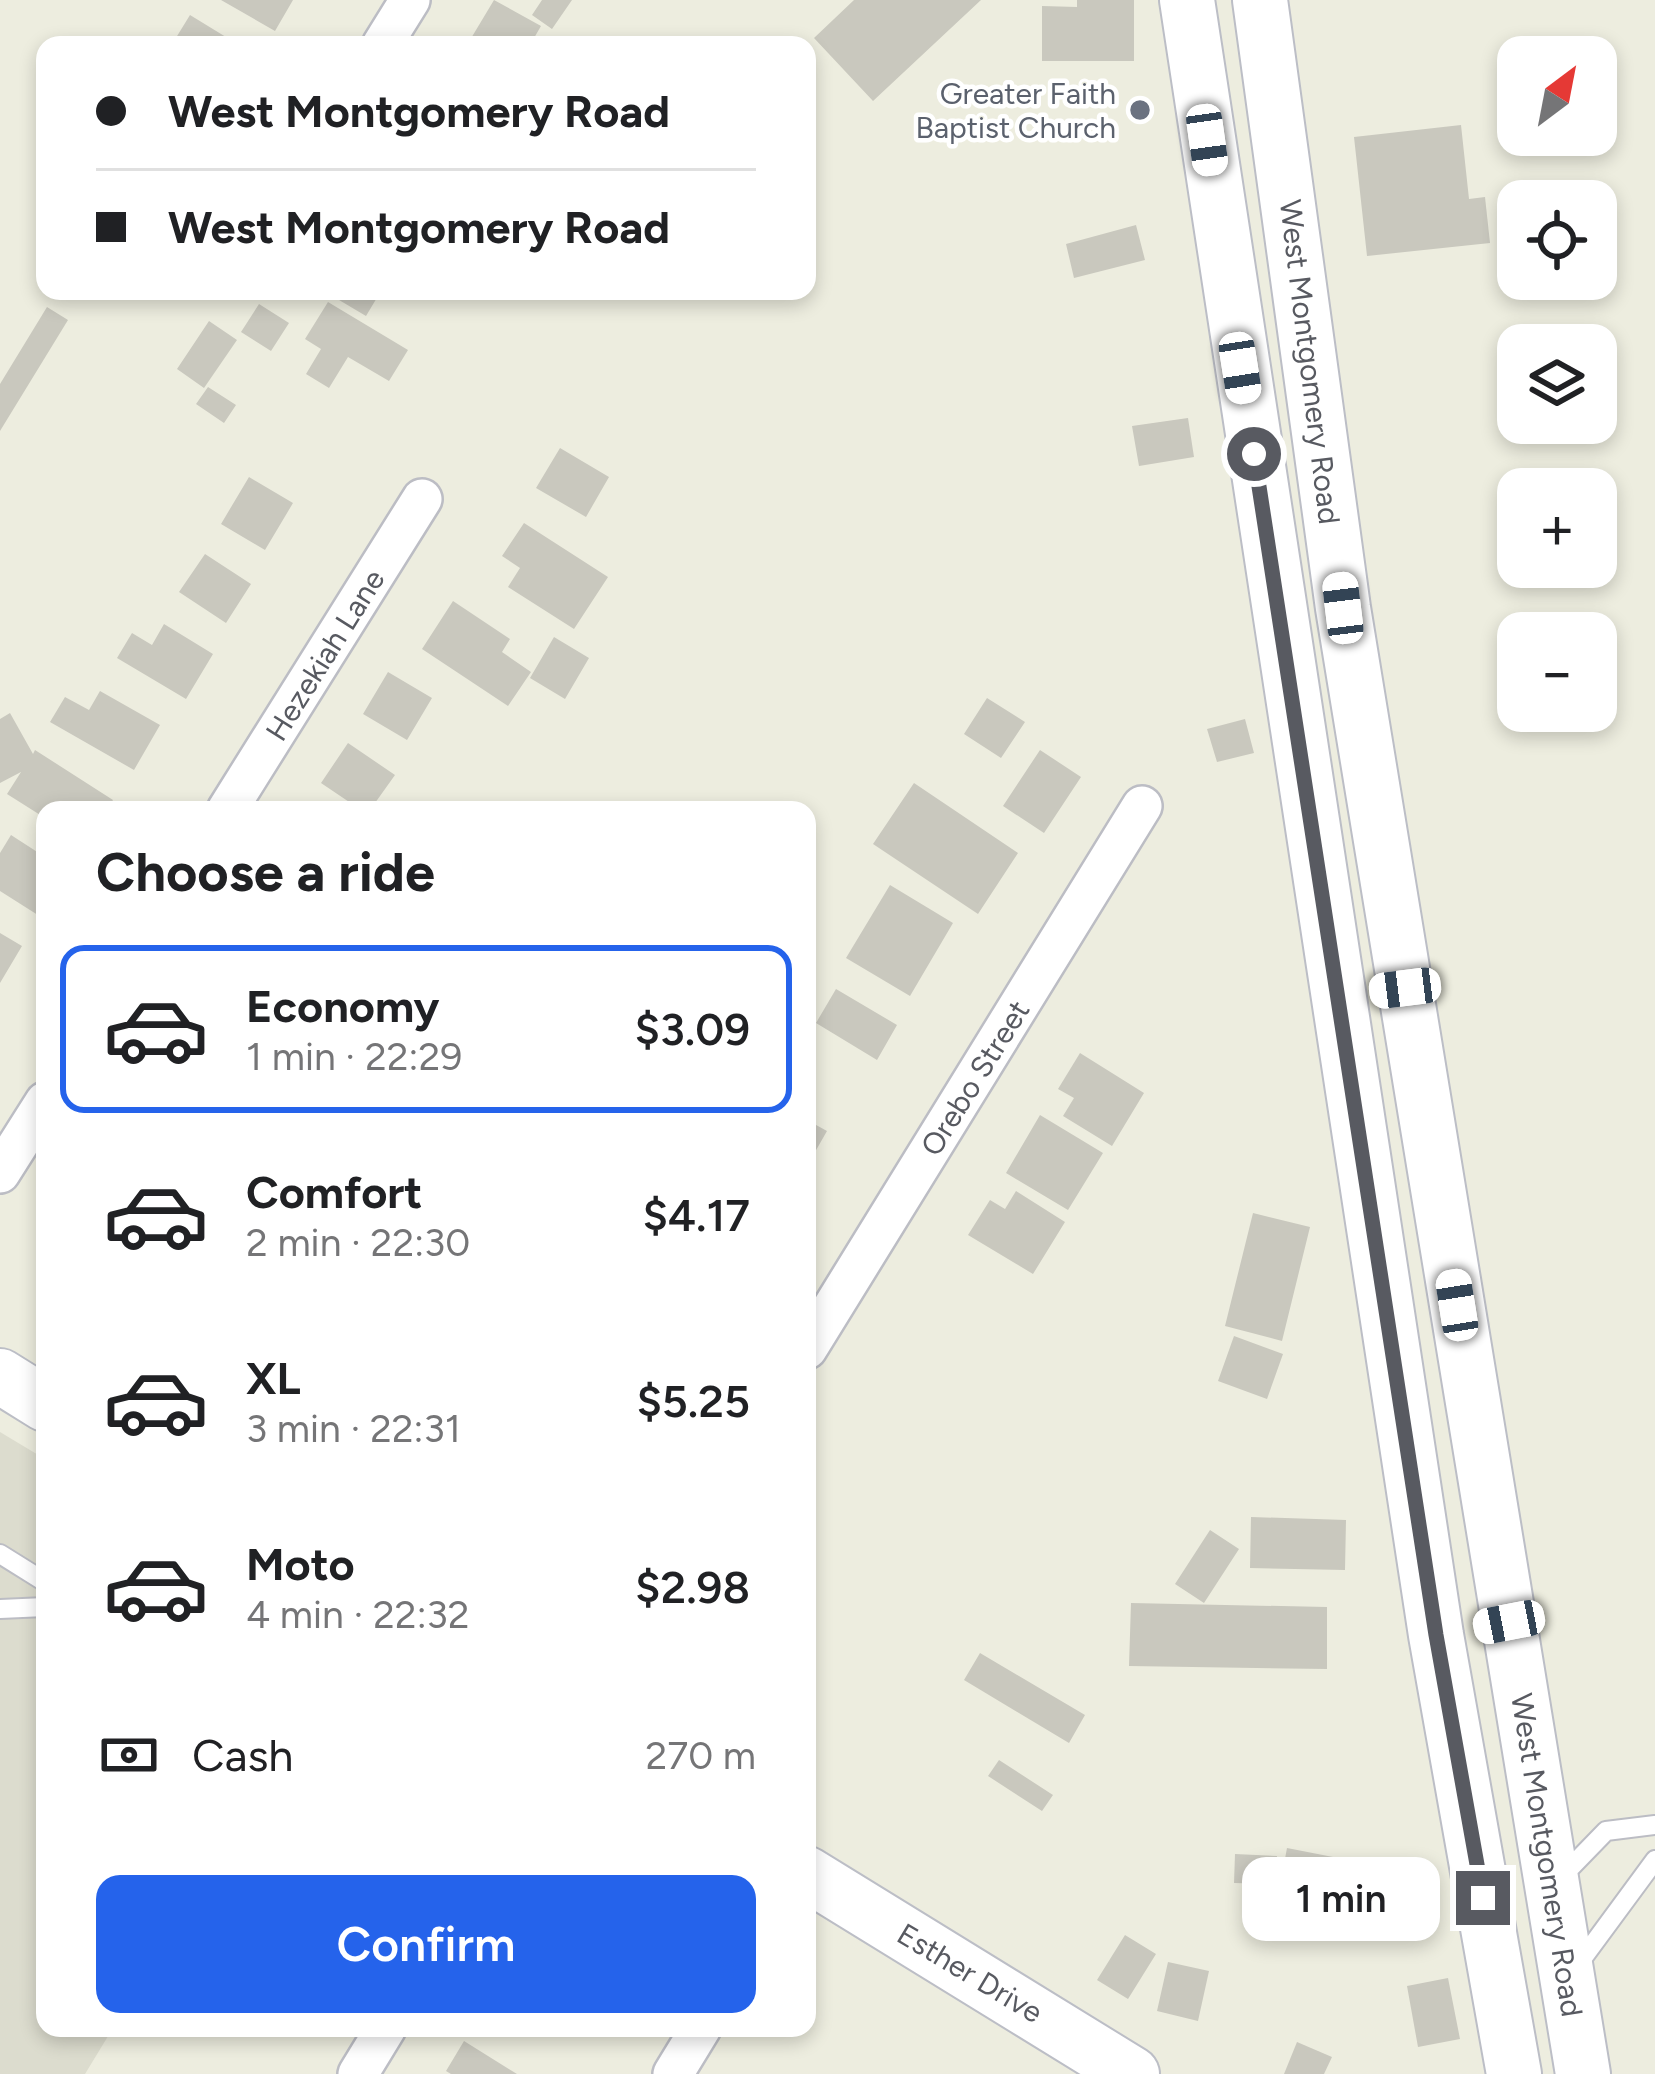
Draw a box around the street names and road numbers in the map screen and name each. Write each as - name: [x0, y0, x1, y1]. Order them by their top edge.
- street label: West Montgomery Road: [1272, 198, 1348, 526]
- street label: Hezekiah Lane: [258, 563, 392, 747]
- street label: Orebo Street: [913, 993, 1037, 1163]
- street label: West Montgomery Road: [1503, 1691, 1591, 2019]
- street label: Esther Drive: [891, 1915, 1049, 2031]

